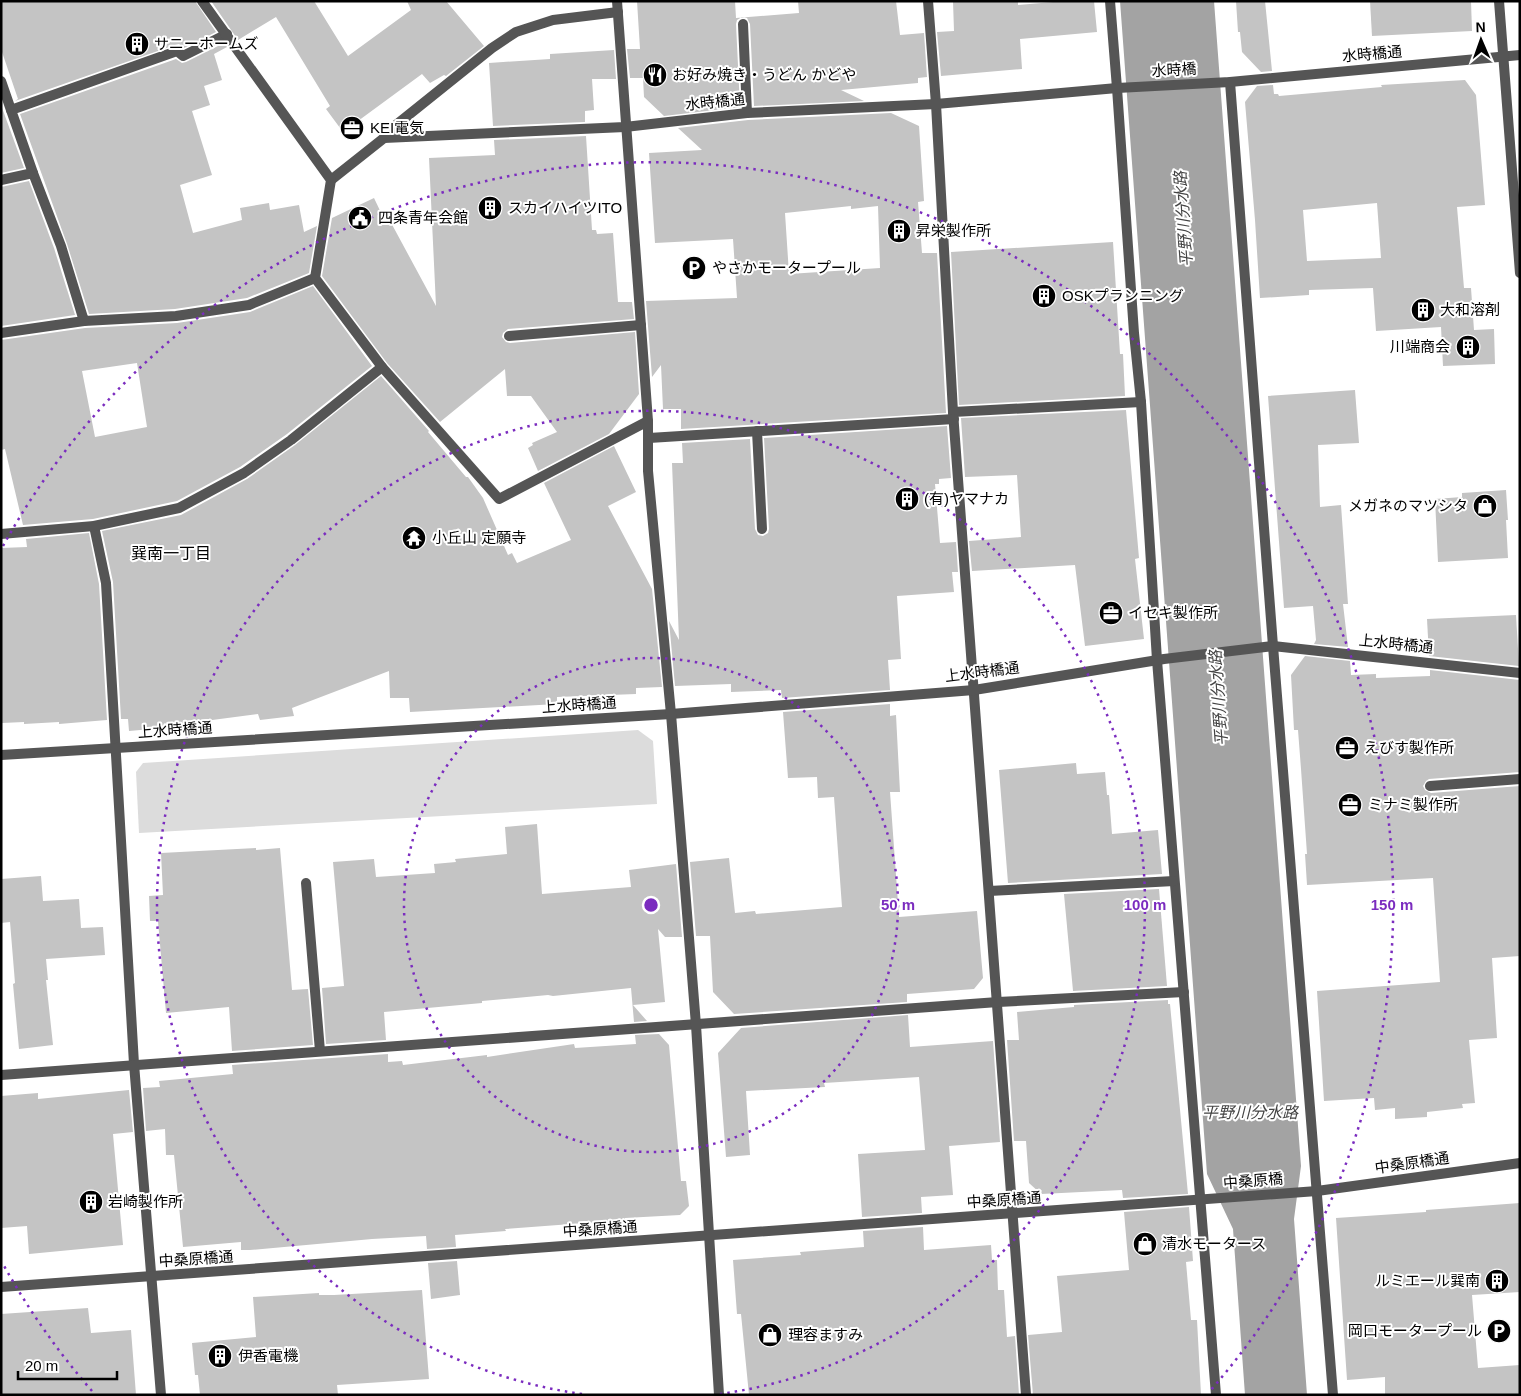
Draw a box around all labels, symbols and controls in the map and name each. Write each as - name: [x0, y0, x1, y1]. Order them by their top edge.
- north arrow: [1456, 15, 1506, 65]
- text: N: [1475, 19, 1486, 35]
- building icon: サニーホームズ: [124, 31, 150, 57]
- place label: サニーホームズ: [154, 35, 259, 52]
- street label: 水時橋通: [1341, 42, 1403, 65]
- street label: 水時橋: [1151, 60, 1197, 79]
- restaurant icon: お好み焼き・うどん かどや: [642, 62, 668, 88]
- place label: お好み焼き・うどん かどや: [672, 66, 856, 83]
- street label: 水時橋通: [684, 90, 746, 113]
- office icon: KEI電気: [339, 115, 365, 141]
- place label: KEI電気: [370, 119, 424, 136]
- water label: 平野川分水路: [1172, 169, 1195, 267]
- building icon: スカイハイツITO: [477, 195, 503, 221]
- place label: スカイハイツITO: [508, 199, 622, 216]
- public building icon: 四条青年会館: [347, 205, 373, 231]
- place label: 四条青年会館: [378, 209, 468, 226]
- building icon: 昇栄製作所: [886, 218, 912, 244]
- place label: 昇栄製作所: [916, 222, 991, 239]
- parking icon: やさかモータープール: [681, 255, 707, 281]
- place label: やさかモータープール: [712, 259, 861, 276]
- building icon: OSKプランニング: [1031, 283, 1057, 309]
- place label: OSKプランニング: [1062, 287, 1184, 304]
- building icon: 大和溶剤: [1410, 297, 1436, 323]
- place label: 大和溶剤: [1440, 301, 1500, 318]
- building icon: 川端商会: [1455, 334, 1481, 360]
- place label: 川端商会: [1390, 338, 1450, 355]
- building icon: (有)ヤマナカ: [894, 486, 920, 512]
- place label: (有)ヤマナカ: [924, 490, 1009, 507]
- shop icon: メガネのマツシタ: [1472, 493, 1498, 519]
- place label: メガネのマツシタ: [1348, 497, 1468, 514]
- temple icon: 小丘山 定願寺: [401, 525, 427, 551]
- place label: 小丘山 定願寺: [432, 529, 526, 546]
- district label: 巽南一丁目: [131, 545, 211, 562]
- office icon: イセキ製作所: [1098, 600, 1124, 626]
- place label: イセキ製作所: [1128, 604, 1218, 621]
- street label: 上水時橋通: [1358, 631, 1434, 656]
- water label: 平野川分水路: [1207, 648, 1230, 746]
- street label: 上水時橋通: [944, 658, 1020, 685]
- street label: 上水時橋通: [541, 693, 617, 716]
- street label: 上水時橋通: [137, 718, 213, 741]
- office icon: えびす製作所: [1334, 735, 1360, 761]
- place label: えびす製作所: [1364, 739, 1454, 756]
- office icon: ミナミ製作所: [1337, 792, 1363, 818]
- place label: ミナミ製作所: [1368, 796, 1458, 813]
- centre of rings: [642, 896, 660, 914]
- text: 50 m: [881, 896, 915, 913]
- text: 100 m: [1124, 896, 1166, 913]
- text: 150 m: [1371, 896, 1413, 913]
- water label: 平野川分水路: [1202, 1104, 1300, 1121]
- street label: 中桑原橋通: [1374, 1149, 1450, 1176]
- street label: 中桑原橋: [1222, 1169, 1284, 1192]
- street label: 中桑原橋通: [966, 1188, 1042, 1211]
- building icon: 岩崎製作所: [78, 1189, 104, 1215]
- place label: 岩崎製作所: [108, 1193, 183, 1210]
- street label: 中桑原橋通: [562, 1217, 638, 1240]
- shop icon: 清水モータース: [1132, 1231, 1158, 1257]
- place label: 清水モータース: [1162, 1235, 1266, 1252]
- street label: 中桑原橋通: [158, 1247, 234, 1270]
- building icon: ルミエール巽南: [1484, 1268, 1510, 1294]
- place label: ルミエール巽南: [1375, 1272, 1480, 1289]
- parking icon: 岡口モータープール: [1486, 1318, 1512, 1344]
- shop icon: 理容ますみ: [757, 1322, 783, 1348]
- place label: 岡口モータープール: [1348, 1322, 1482, 1339]
- place label: 理容ますみ: [788, 1326, 863, 1343]
- building icon: 伊香電機: [207, 1343, 233, 1369]
- place label: 伊香電機: [238, 1347, 298, 1364]
- scale bar: [18, 1348, 116, 1380]
- text: 20 m: [25, 1357, 58, 1374]

